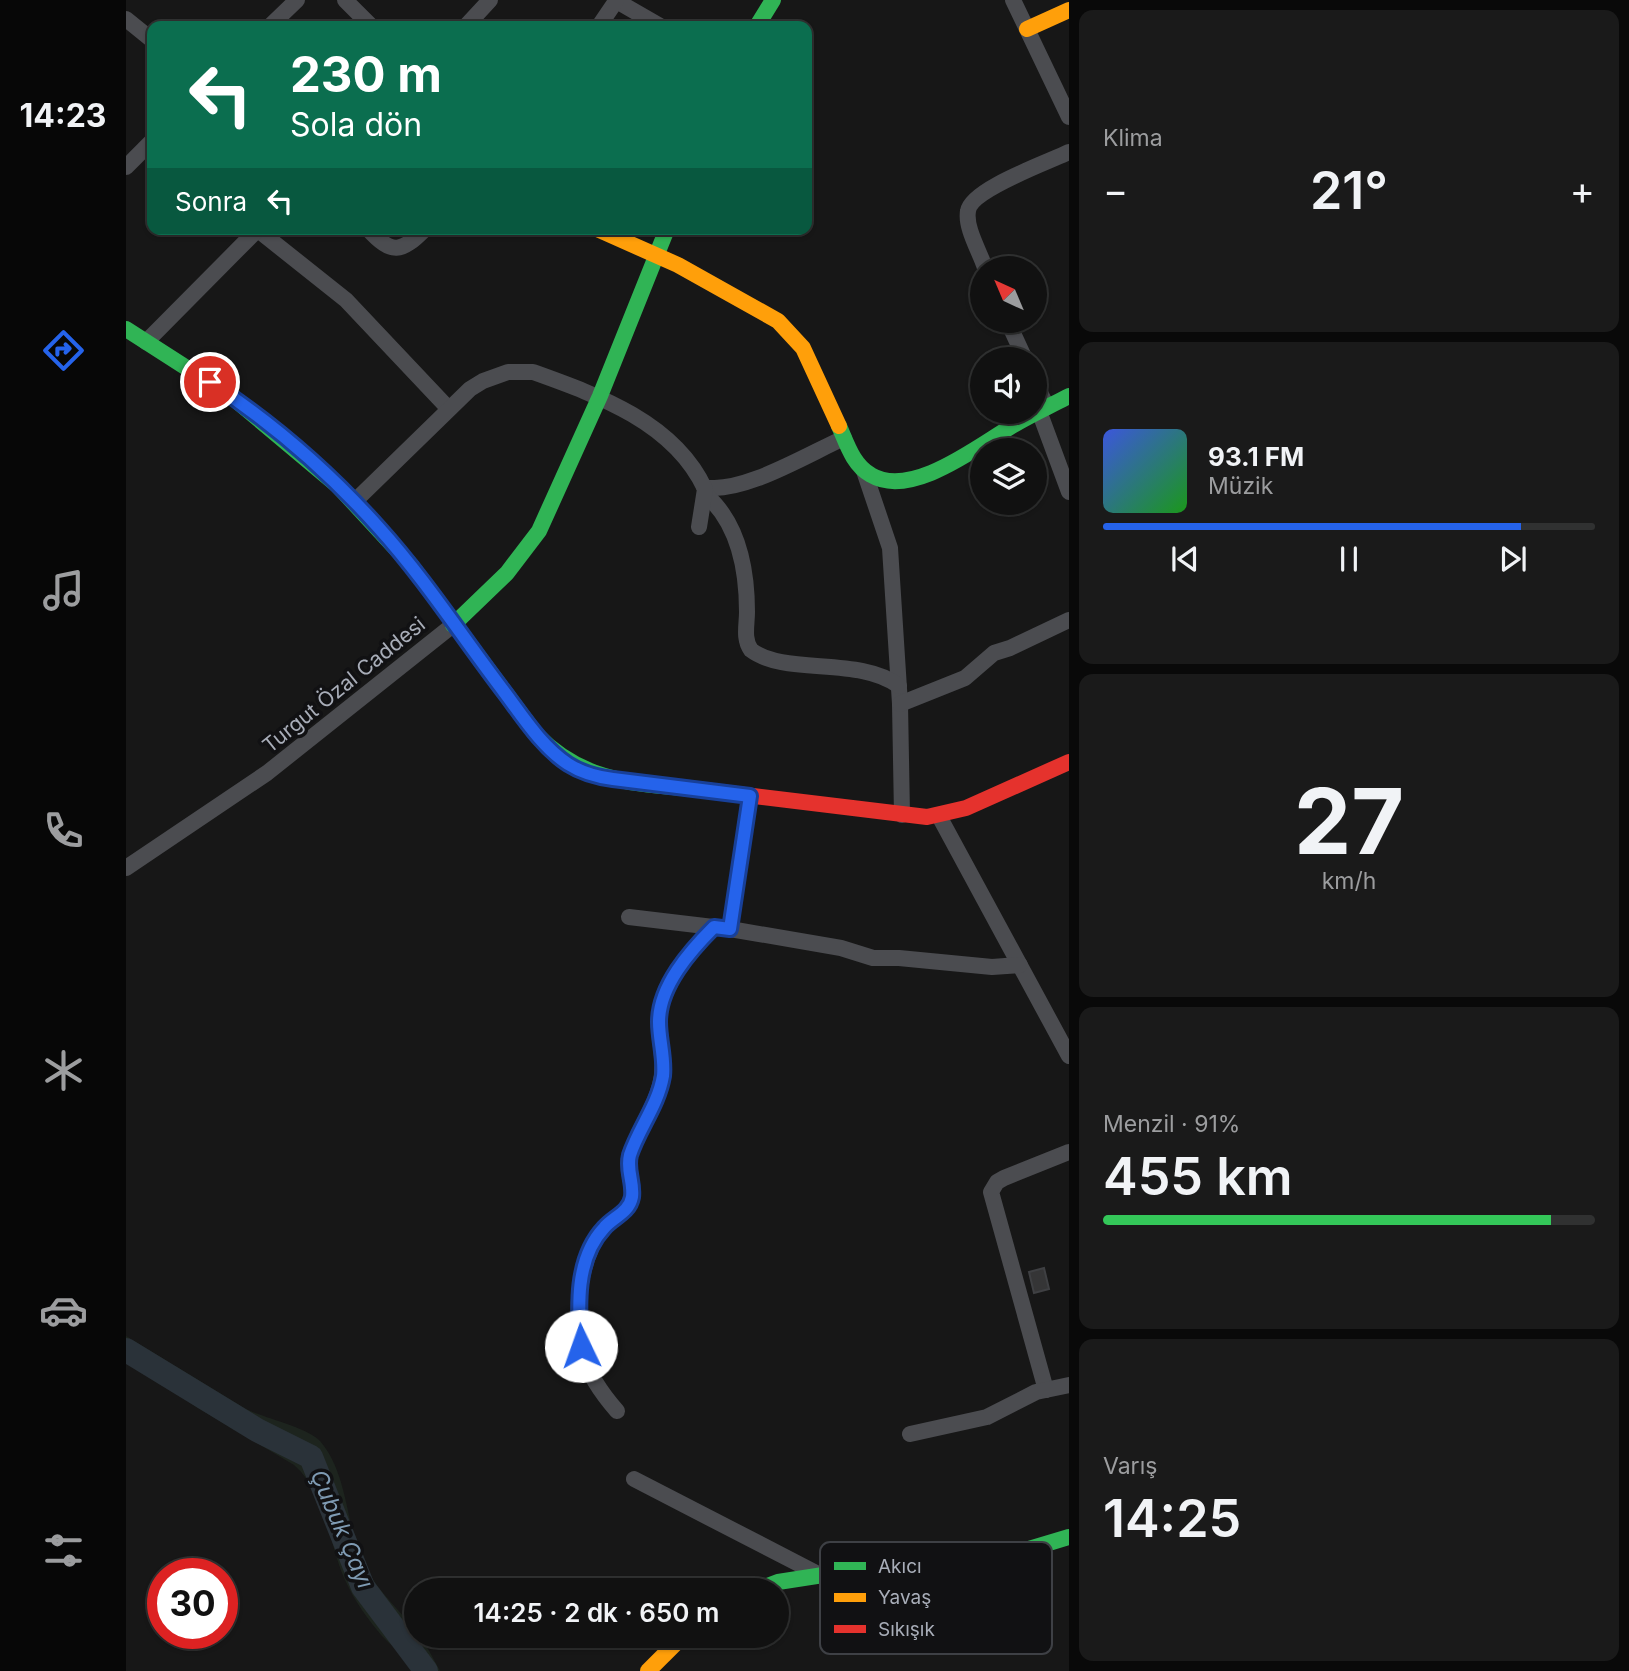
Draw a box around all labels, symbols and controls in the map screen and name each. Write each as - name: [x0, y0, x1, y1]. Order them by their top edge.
- text: 230 m: [290, 45, 442, 104]
- icon: left: [175, 49, 266, 140]
- text: 14:23: [20, 96, 106, 135]
- text: Sola dön: [290, 105, 422, 144]
- text: Klima: [1103, 124, 1163, 152]
- text: 21°: [1310, 159, 1388, 222]
- text: −: [1103, 167, 1128, 213]
- text: +: [1570, 167, 1595, 213]
- icon: left: [261, 182, 299, 220]
- text: Sonra: [175, 186, 247, 217]
- north arrow: [970, 256, 1046, 332]
- map controls: [970, 256, 1047, 515]
- icon: directions: [39, 326, 88, 375]
- button: sound: [970, 347, 1047, 424]
- pin: [180, 352, 240, 412]
- icon: arrive: [191, 363, 229, 401]
- button: layers: [970, 438, 1047, 515]
- text: 93.1 FM: [1208, 441, 1304, 472]
- text: Müzik: [1208, 472, 1273, 500]
- icon: previous: [1166, 540, 1204, 578]
- icon: pause: [1330, 540, 1368, 578]
- icon: next: [1494, 540, 1532, 578]
- icon: music: [39, 566, 88, 615]
- street label: Turgut Özal Caddesi: [257, 611, 430, 758]
- text: 27: [1294, 766, 1404, 876]
- icon: phone: [39, 806, 88, 855]
- text: km/h: [1322, 867, 1376, 895]
- icon: climate: [39, 1046, 88, 1095]
- text: Menzil · 91%: [1103, 1110, 1240, 1138]
- text: 455 km: [1103, 1145, 1293, 1208]
- icon: car: [39, 1286, 88, 1335]
- position arrow: [544, 1309, 618, 1383]
- text: Varış: [1103, 1452, 1157, 1480]
- water label: Çubuk Çayı: [304, 1465, 380, 1593]
- text: 14:25: [1103, 1487, 1241, 1550]
- icon: filters: [39, 1526, 88, 1575]
- legend: [820, 1542, 1052, 1654]
- text: Akıcı: [878, 1555, 922, 1578]
- speed limit sign: 30: [147, 1558, 238, 1649]
- text: Yavaş: [878, 1586, 931, 1609]
- text: 14:25 · 2 dk · 650 m: [474, 1597, 719, 1628]
- text: Sıkışık: [878, 1618, 935, 1641]

